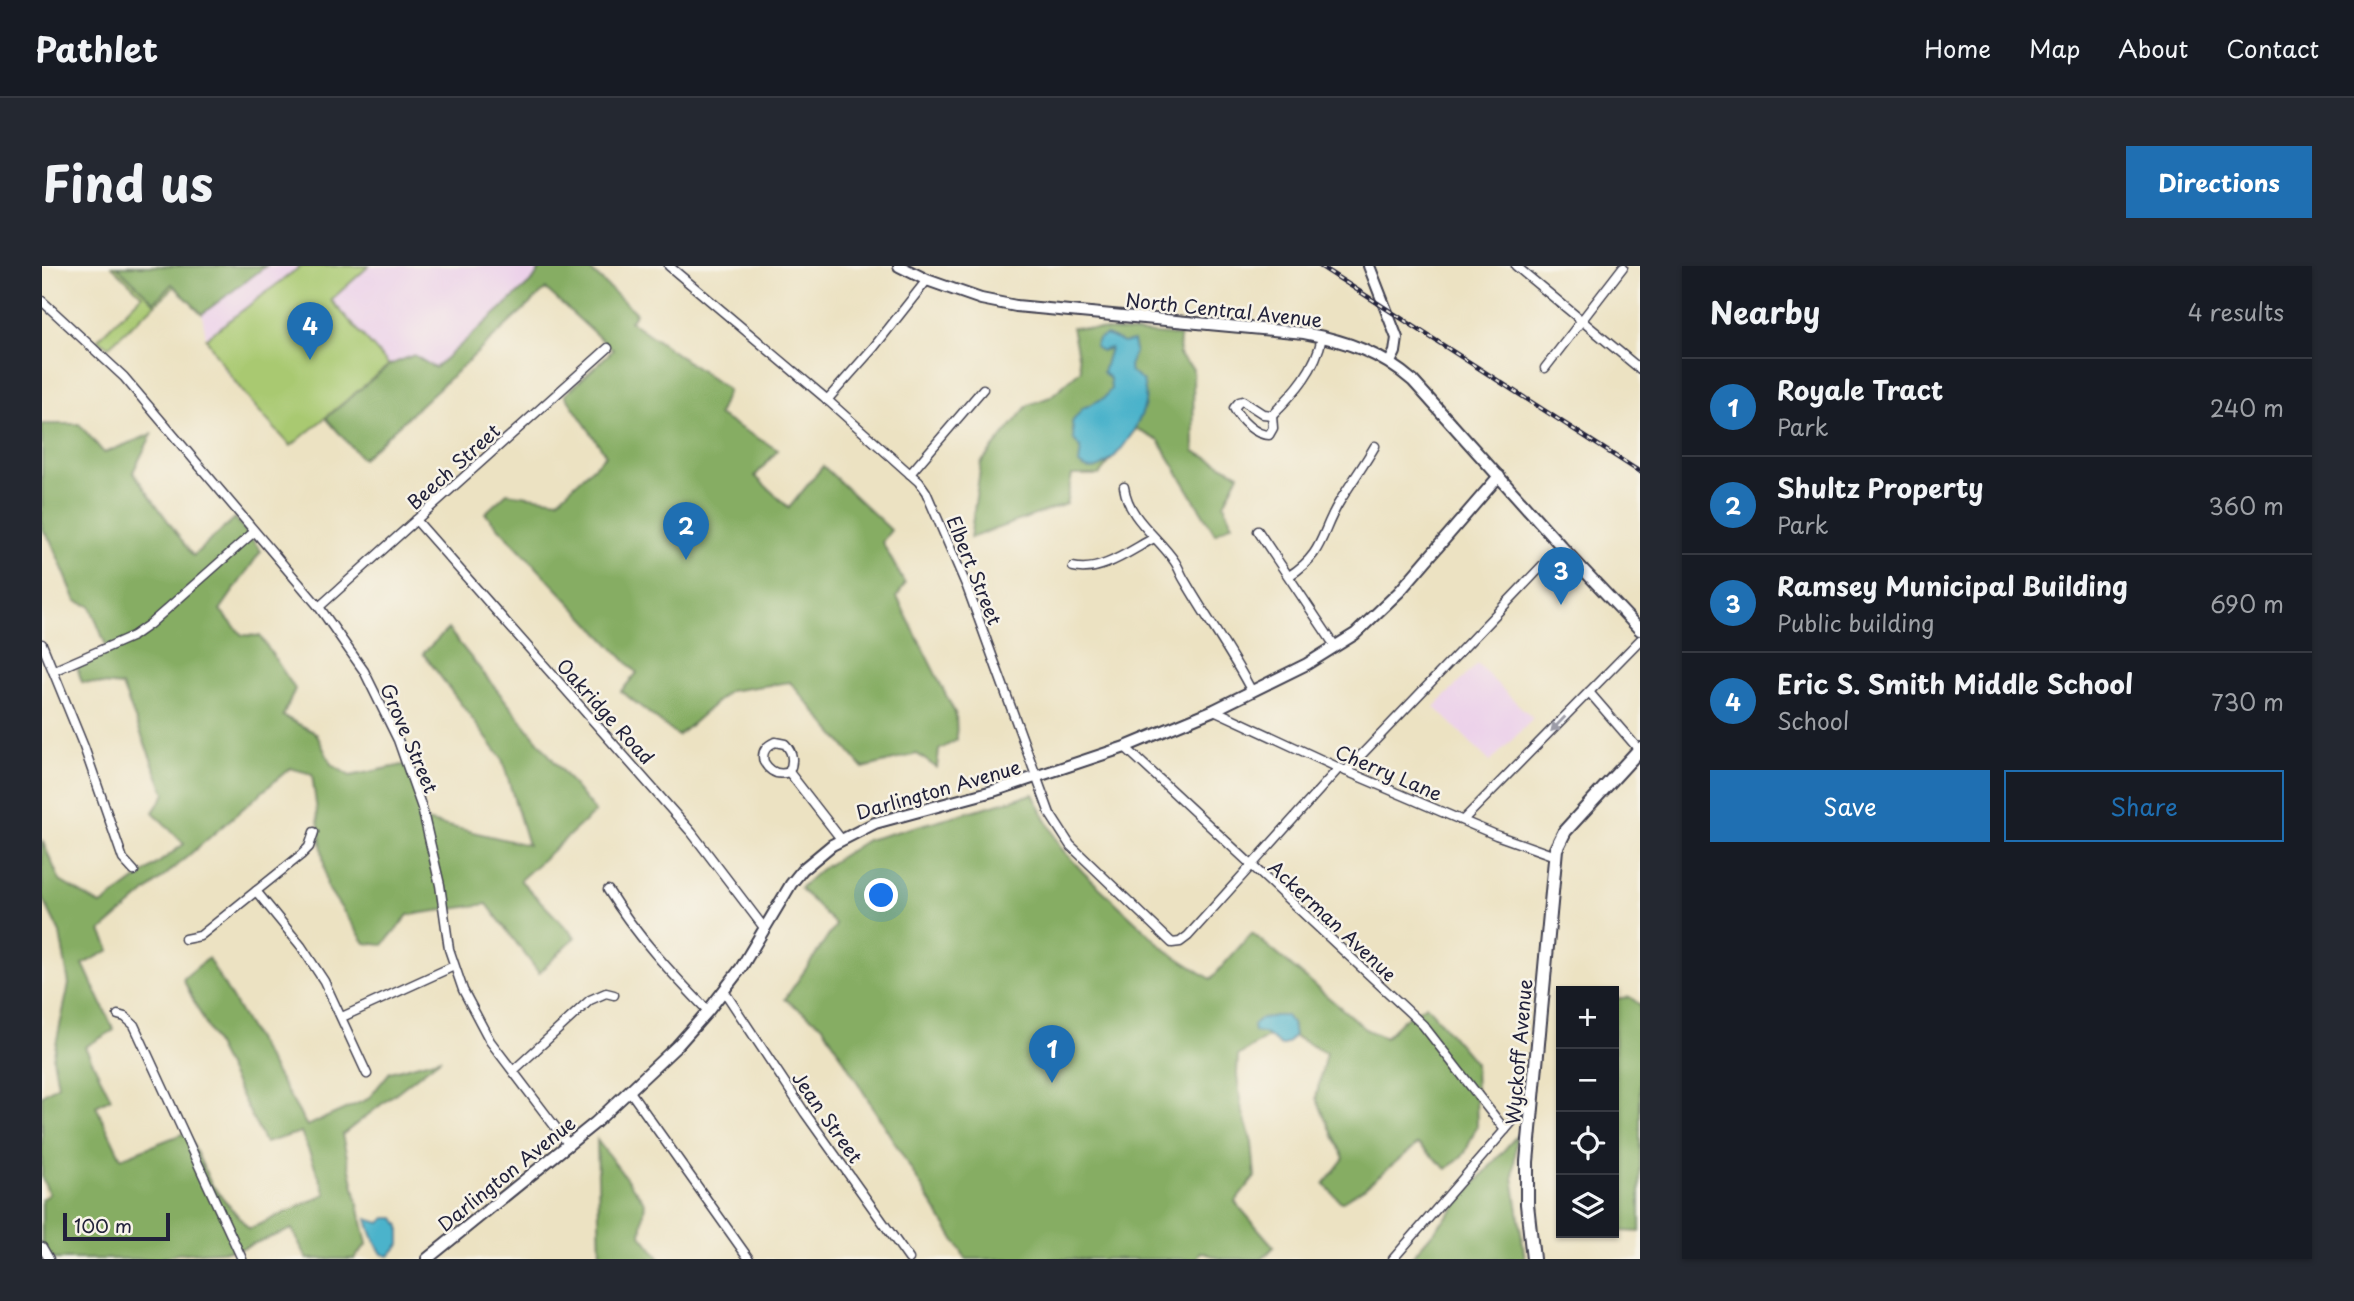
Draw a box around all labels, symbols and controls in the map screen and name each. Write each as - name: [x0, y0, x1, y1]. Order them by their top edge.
- text: Pathlet: [35, 23, 158, 73]
- text: Home: [1924, 30, 1991, 66]
- text: Map: [2029, 30, 2080, 66]
- text: About: [2118, 30, 2188, 66]
- text: Contact: [2226, 30, 2319, 66]
- text: Find us: [42, 145, 213, 219]
- button: Directions: [2126, 146, 2312, 218]
- street label: North Central Avenue: [1124, 285, 1324, 333]
- text: Nearby: [1710, 289, 1820, 334]
- text: 4 results: [2188, 294, 2284, 329]
- pin: 4: [287, 302, 333, 360]
- text: Royale Tract: [1777, 370, 1943, 409]
- text: 1: [1728, 390, 1739, 425]
- text: 240 m: [2210, 390, 2284, 425]
- text: Park: [1777, 409, 1828, 444]
- street label: Beech Street: [400, 416, 506, 516]
- text: Shultz Property: [1777, 468, 1984, 507]
- text: 2: [1725, 488, 1741, 523]
- text: 360 m: [2209, 488, 2284, 523]
- pin: 2: [663, 502, 709, 560]
- text: Park: [1777, 507, 1828, 542]
- street label: Elbert Street: [940, 511, 1010, 629]
- pin: 3: [1538, 547, 1584, 605]
- text: Ramsey Municipal Building: [1777, 566, 2128, 605]
- text: 3: [1725, 586, 1741, 621]
- text: 690 m: [2210, 586, 2284, 621]
- text: Public building: [1777, 605, 1934, 640]
- street label: Oakridge Road: [551, 652, 661, 770]
- text: Eric S. Smith Middle School: [1777, 664, 2133, 703]
- street label: Grove Street: [374, 679, 446, 798]
- text: 4: [1725, 684, 1741, 719]
- text: 730 m: [2211, 684, 2284, 719]
- text: School: [1777, 703, 1849, 738]
- one-way arrow: [1551, 715, 1567, 732]
- street label: Cherry Lane: [1331, 737, 1447, 807]
- street label: Darlington Avenue: [852, 752, 1024, 826]
- button: Save: [1710, 770, 1990, 842]
- button: Share: [2004, 770, 2284, 842]
- street label: Ackerman Avenue: [1263, 853, 1403, 987]
- your location: [864, 878, 898, 912]
- street label: Wyckoff Avenue: [1498, 978, 1538, 1126]
- map controls: [1556, 986, 1619, 1238]
- button: +: [1556, 986, 1619, 1049]
- pin: 1: [1029, 1025, 1075, 1083]
- button: −: [1556, 1049, 1619, 1112]
- street label: Jean Street: [786, 1065, 870, 1169]
- street label: Darlington Avenue: [431, 1109, 581, 1237]
- button: locate: [1556, 1112, 1619, 1175]
- button: layers: [1556, 1175, 1619, 1238]
- scale bar: [63, 1210, 170, 1242]
- text: 100 m: [74, 1211, 132, 1239]

